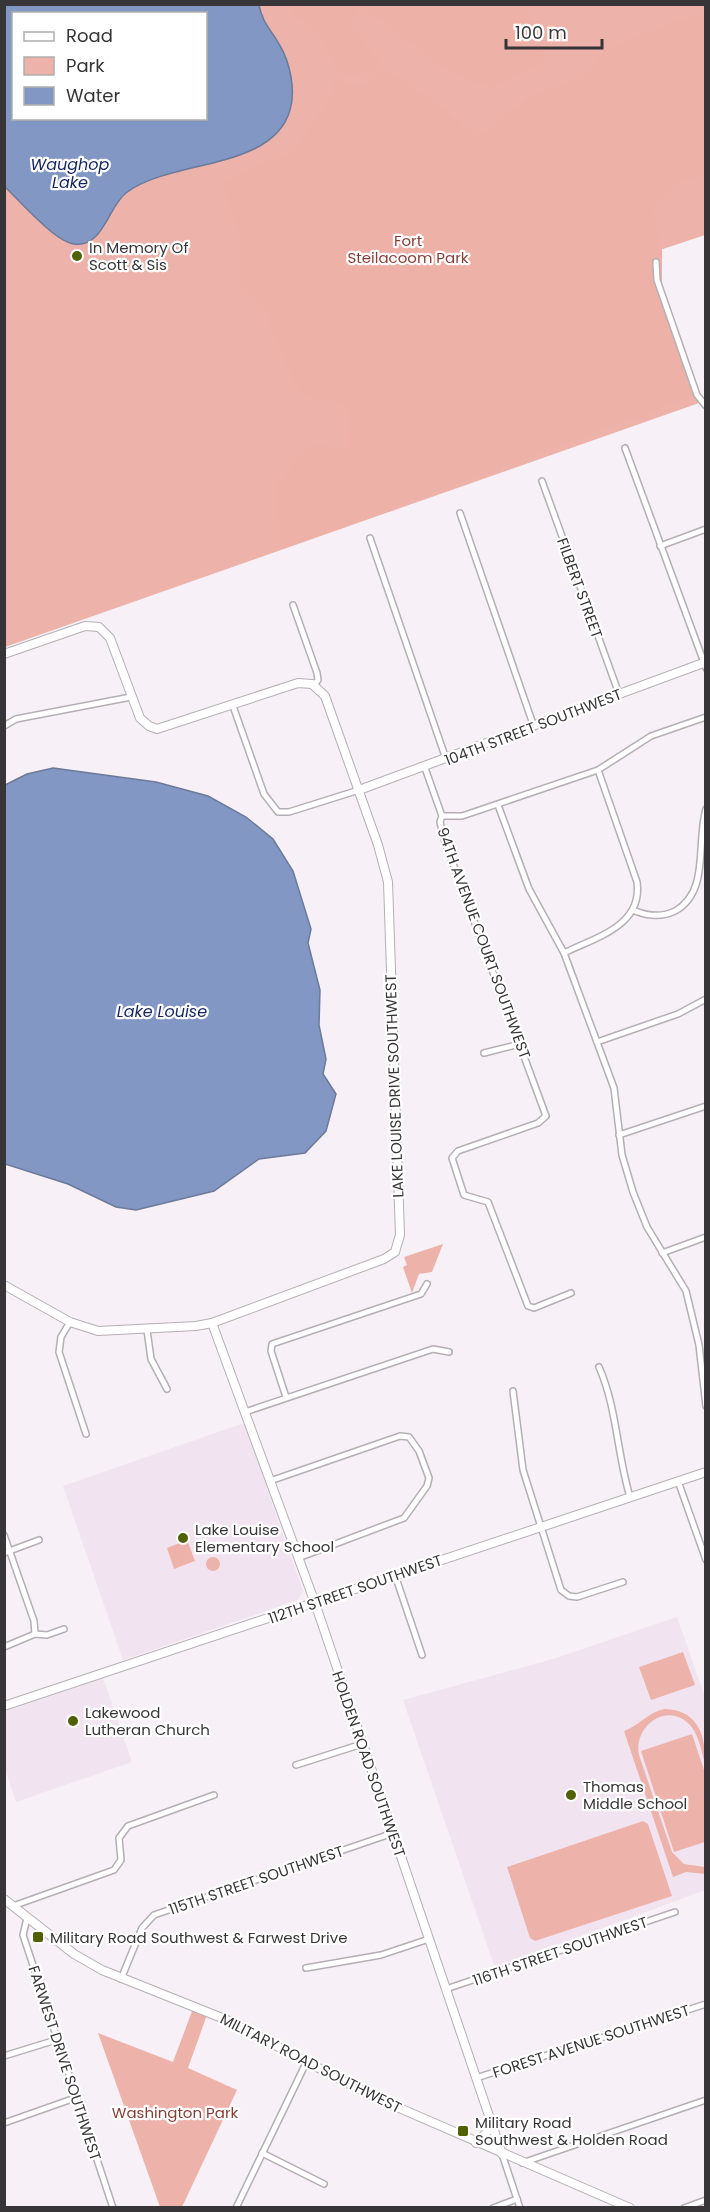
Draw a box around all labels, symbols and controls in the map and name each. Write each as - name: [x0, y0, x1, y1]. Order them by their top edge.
- legend: [12, 12, 207, 120]
- scale bar: [506, 12, 602, 50]
- text: 100 m: [515, 20, 567, 45]
- text: Road: [66, 23, 113, 48]
- text: Park: [66, 53, 105, 78]
- text: Water: [66, 83, 120, 108]
- water label: Waughop Lake: [31, 153, 110, 194]
- park label: Fort Steilacoom Park: [348, 230, 469, 268]
- place label: In Memory Of Scott & Sis: [89, 237, 188, 275]
- marker: In Memory Of Scott & Sis: [70, 249, 84, 263]
- street label: FILBERT STREET: [552, 535, 608, 641]
- street label: 104TH STREET SOUTHWEST: [441, 683, 625, 771]
- street label: 94TH AVENUE COURT SOUTHWEST: [432, 824, 536, 1062]
- street label: LAKE LOUISE DRIVE SOUTHWEST: [380, 974, 408, 1198]
- water label: Lake Louise: [117, 1000, 207, 1023]
- place label: Lake Louise Elementary School: [195, 1519, 334, 1557]
- marker: Lake Louise Elementary School: [176, 1531, 190, 1545]
- street label: 112TH STREET SOUTHWEST: [265, 1549, 445, 1629]
- street label: HOLDEN ROAD SOUTHWEST: [327, 1668, 411, 1860]
- place label: Lakewood Lutheran Church: [85, 1702, 210, 1740]
- marker: Lakewood Lutheran Church: [66, 1714, 80, 1728]
- place label: Thomas Middle School: [583, 1776, 687, 1814]
- marker: Thomas Middle School: [564, 1788, 578, 1802]
- street label: 115TH STREET SOUTHWEST: [166, 1840, 346, 1920]
- street label: 116TH STREET SOUTHWEST: [470, 1911, 650, 1991]
- place label: Military Road Southwest & Farwest Drive: [50, 1927, 347, 1948]
- marker: Military Road Southwest & Farwest Drive: [31, 1930, 45, 1944]
- street label: FARWEST DRIVE SOUTHWEST: [24, 1963, 106, 2163]
- street label: FOREST AVENUE SOUTHWEST: [490, 1999, 692, 2083]
- street label: MILITARY ROAD SOUTHWEST: [217, 2008, 405, 2118]
- park label: Washington Park: [112, 2102, 238, 2123]
- place label: Military Road Southwest & Holden Road: [475, 2112, 668, 2150]
- marker: Military Road Southwest & Holden Road: [456, 2124, 470, 2138]

